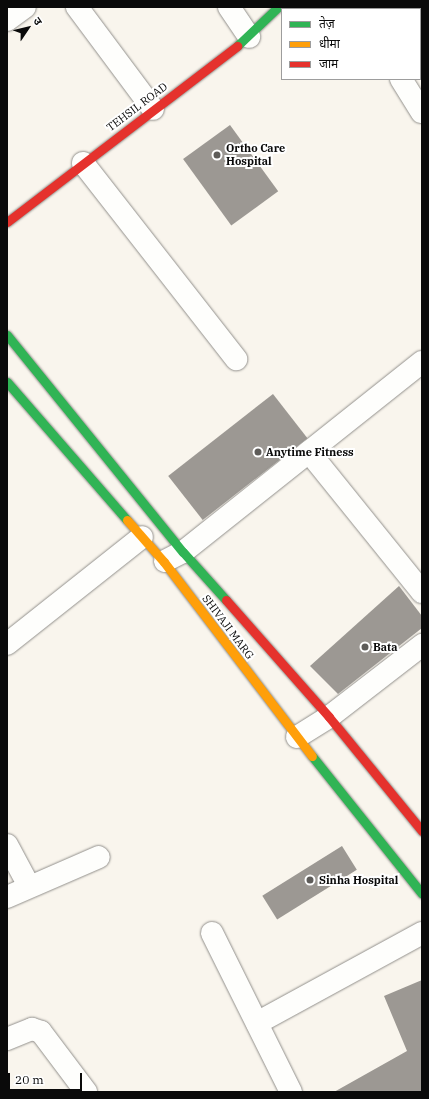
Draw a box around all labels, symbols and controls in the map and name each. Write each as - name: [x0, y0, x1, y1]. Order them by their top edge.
- north arrow: [8, 8, 48, 48]
- legend: [281, 8, 421, 80]
- text: उ: [30, 14, 45, 28]
- text: तेज़: [319, 16, 335, 31]
- text: धीमा: [319, 36, 340, 51]
- text: जाम: [319, 56, 338, 71]
- street label: TEHSIL ROAD: [104, 80, 170, 134]
- place label: Ortho Care Hospital: [226, 142, 285, 168]
- marker: Ortho Care Hospital: [211, 149, 223, 161]
- place label: Anytime Fitness: [266, 445, 354, 459]
- marker: Anytime Fitness: [253, 447, 263, 457]
- street label: SHIVAJI MARG: [200, 592, 256, 662]
- place label: Bata: [373, 640, 397, 654]
- marker: Bata: [360, 642, 370, 652]
- place label: Sinha Hospital: [319, 873, 398, 887]
- marker: Sinha Hospital: [304, 874, 316, 886]
- scale bar: [10, 1065, 84, 1091]
- text: 20 m: [15, 1072, 44, 1087]

